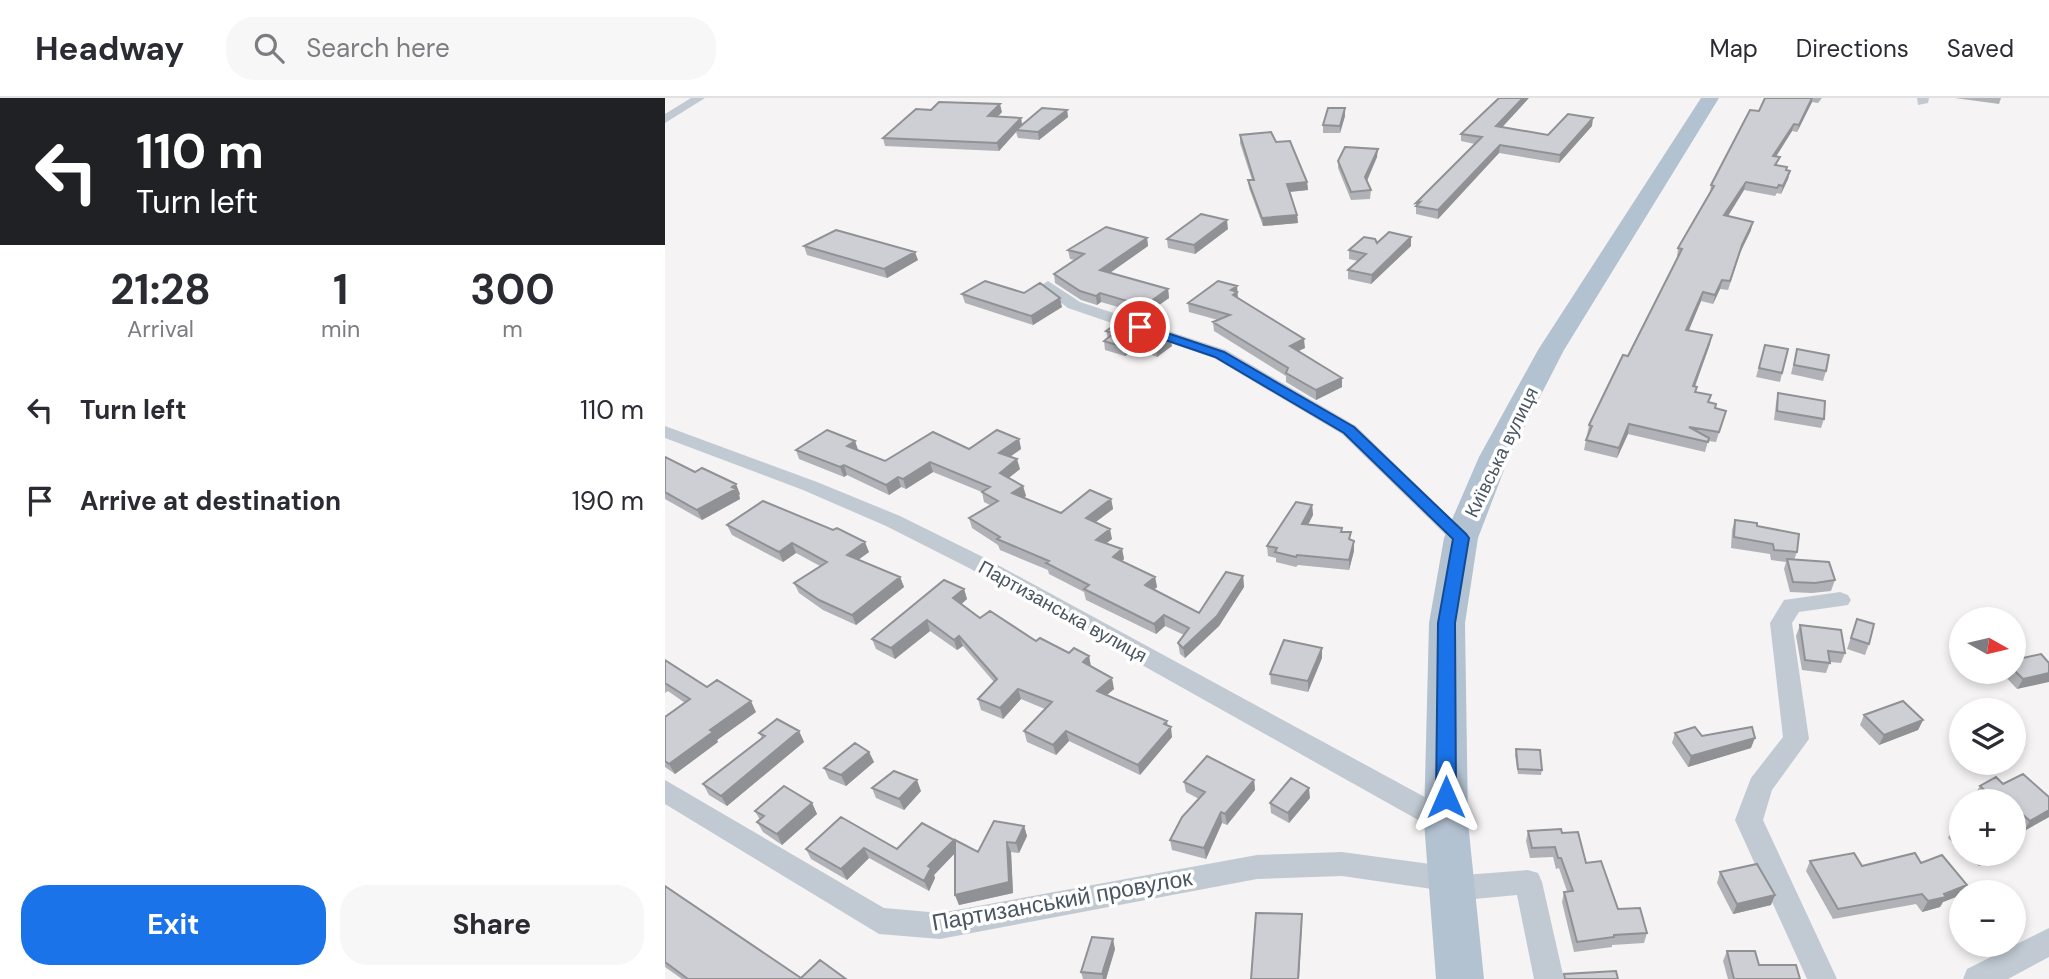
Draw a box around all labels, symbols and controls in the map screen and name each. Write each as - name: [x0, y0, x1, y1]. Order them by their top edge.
- search box: [226, 17, 716, 80]
- text: Headway: [35, 27, 184, 70]
- icon: search: [250, 29, 288, 67]
- text: Search here: [306, 31, 450, 65]
- text: Map: [1710, 33, 1758, 64]
- text: Directions: [1796, 33, 1909, 64]
- text: Saved: [1947, 33, 2014, 64]
- text: 110 m: [136, 119, 264, 183]
- icon: left: [21, 126, 112, 217]
- text: Turn left: [136, 181, 258, 223]
- text: 21:28: [110, 262, 211, 317]
- text: 1: [333, 262, 348, 317]
- text: 300: [470, 262, 555, 317]
- pin: [1110, 297, 1170, 357]
- icon: arrive: [1121, 308, 1159, 346]
- text: Arrival: [127, 314, 194, 344]
- text: min: [321, 314, 360, 344]
- text: m: [502, 314, 523, 344]
- street label: Київська вулиця: [1459, 383, 1544, 522]
- icon: left: [21, 391, 59, 429]
- text: Turn left: [80, 393, 187, 427]
- text: 110 m: [580, 393, 644, 427]
- icon: arrive: [21, 482, 59, 520]
- text: Arrive at destination: [80, 484, 341, 518]
- text: 190 m: [572, 484, 644, 518]
- street label: Партизанська вулиця: [974, 555, 1151, 668]
- north arrow: [1949, 607, 2027, 684]
- map controls: [1949, 607, 2026, 957]
- button: layers: [1949, 698, 2026, 775]
- position arrow: [1409, 760, 1483, 834]
- button: +: [1949, 789, 2026, 866]
- street label: Партизанський провулок: [930, 862, 1195, 938]
- button: −: [1949, 880, 2026, 957]
- button: Exit: [21, 885, 326, 965]
- button: Share: [340, 885, 644, 965]

